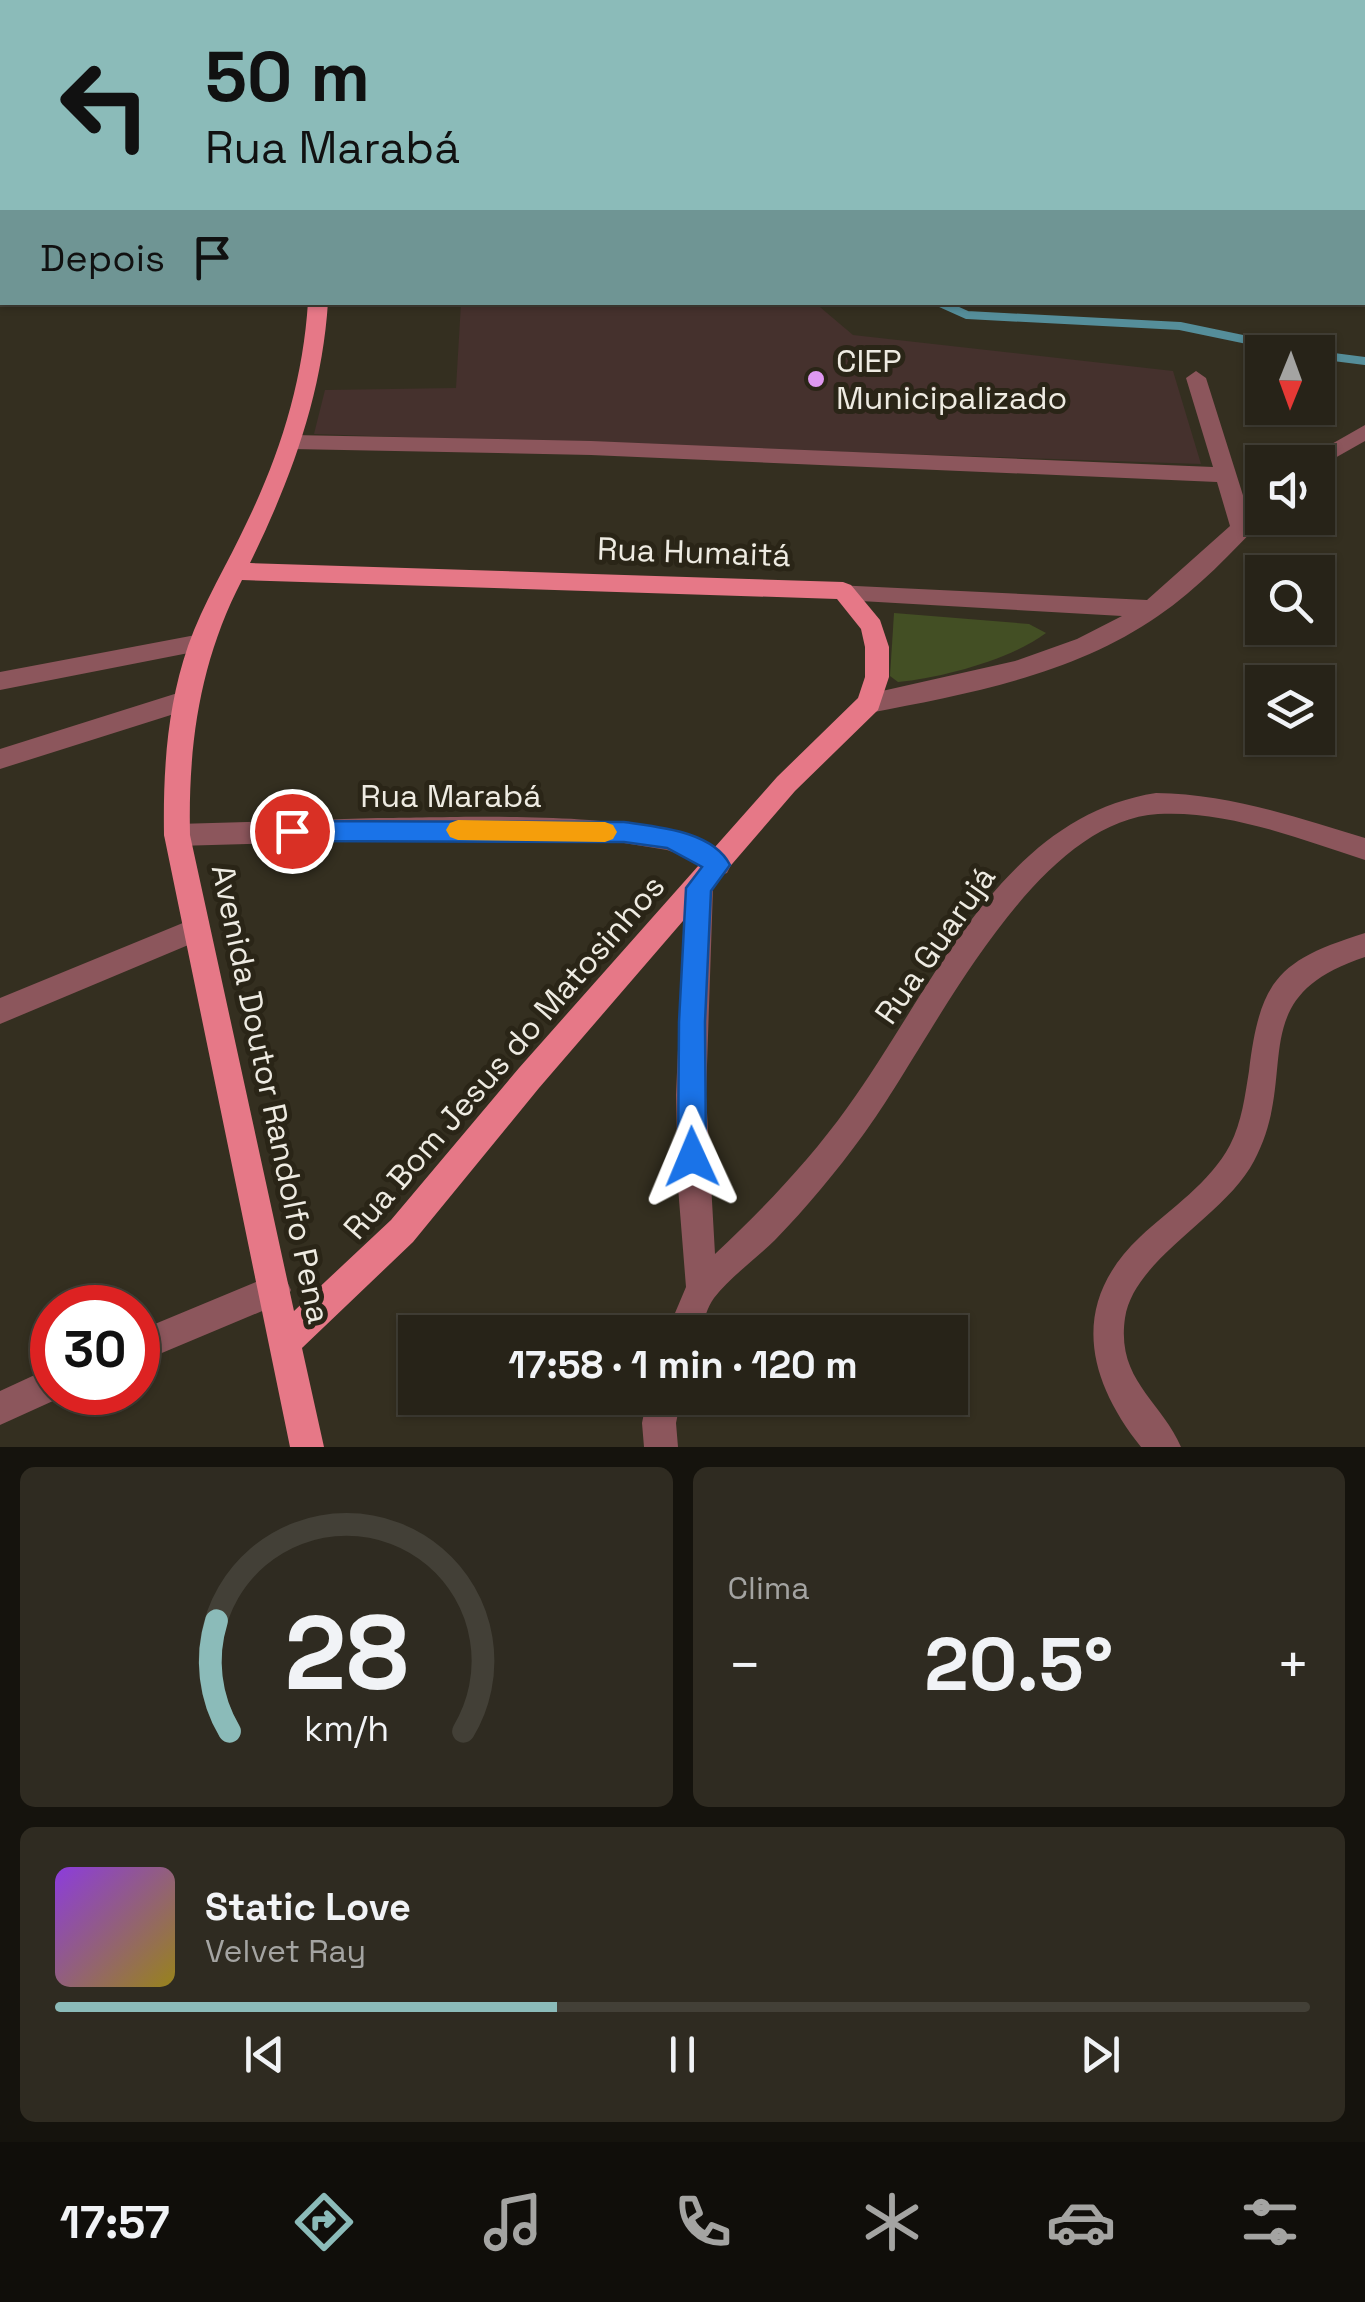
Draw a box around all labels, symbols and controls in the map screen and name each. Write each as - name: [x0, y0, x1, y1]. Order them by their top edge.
- text: 50 m: [205, 32, 370, 121]
- icon: left: [40, 40, 170, 170]
- text: Rua Marabá: [205, 119, 460, 176]
- icon: arrive: [185, 230, 240, 285]
- text: Depois: [40, 234, 165, 282]
- north arrow: [1245, 335, 1335, 425]
- map controls: [1245, 335, 1335, 755]
- place label: CIEP Municipalizado: [836, 341, 1067, 418]
- marker: CIEP Municipalizado: [805, 368, 827, 390]
- button: sound: [1245, 445, 1335, 535]
- street label: Rua Humaitá: [596, 529, 792, 575]
- button: search: [1245, 555, 1335, 645]
- button: layers: [1245, 665, 1335, 755]
- street label: Rua Marabá: [360, 776, 542, 816]
- pin: [250, 789, 335, 874]
- icon: arrive: [265, 804, 320, 859]
- street label: Rua Guarujá: [866, 858, 1004, 1032]
- street label: Avenida Doutor Randolfo Pena: [203, 861, 339, 1327]
- street label: Rua Bom Jesus do Matosinhos: [335, 867, 673, 1247]
- position arrow: [640, 1105, 744, 1209]
- speed limit sign: 30: [30, 1285, 160, 1415]
- text: 17:58 · 1 min · 120 m: [508, 1341, 858, 1389]
- text: Clima: [728, 1568, 810, 1608]
- text: 28: [284, 1587, 408, 1719]
- text: 20.5°: [924, 1616, 1113, 1712]
- text: −: [728, 1630, 762, 1700]
- text: +: [1276, 1630, 1310, 1700]
- text: km/h: [304, 1706, 389, 1751]
- text: Static Love: [205, 1883, 411, 1931]
- text: Velvet Ray: [205, 1931, 366, 1971]
- icon: previous: [237, 2027, 292, 2082]
- icon: pause: [655, 2027, 710, 2082]
- icon: next: [1073, 2027, 1128, 2082]
- icon: directions: [289, 2187, 359, 2257]
- icon: music: [478, 2187, 548, 2257]
- icon: phone: [668, 2187, 738, 2257]
- icon: climate: [857, 2187, 927, 2257]
- icon: car: [1046, 2187, 1116, 2257]
- icon: filters: [1235, 2187, 1305, 2257]
- text: 17:57: [60, 2194, 170, 2251]

